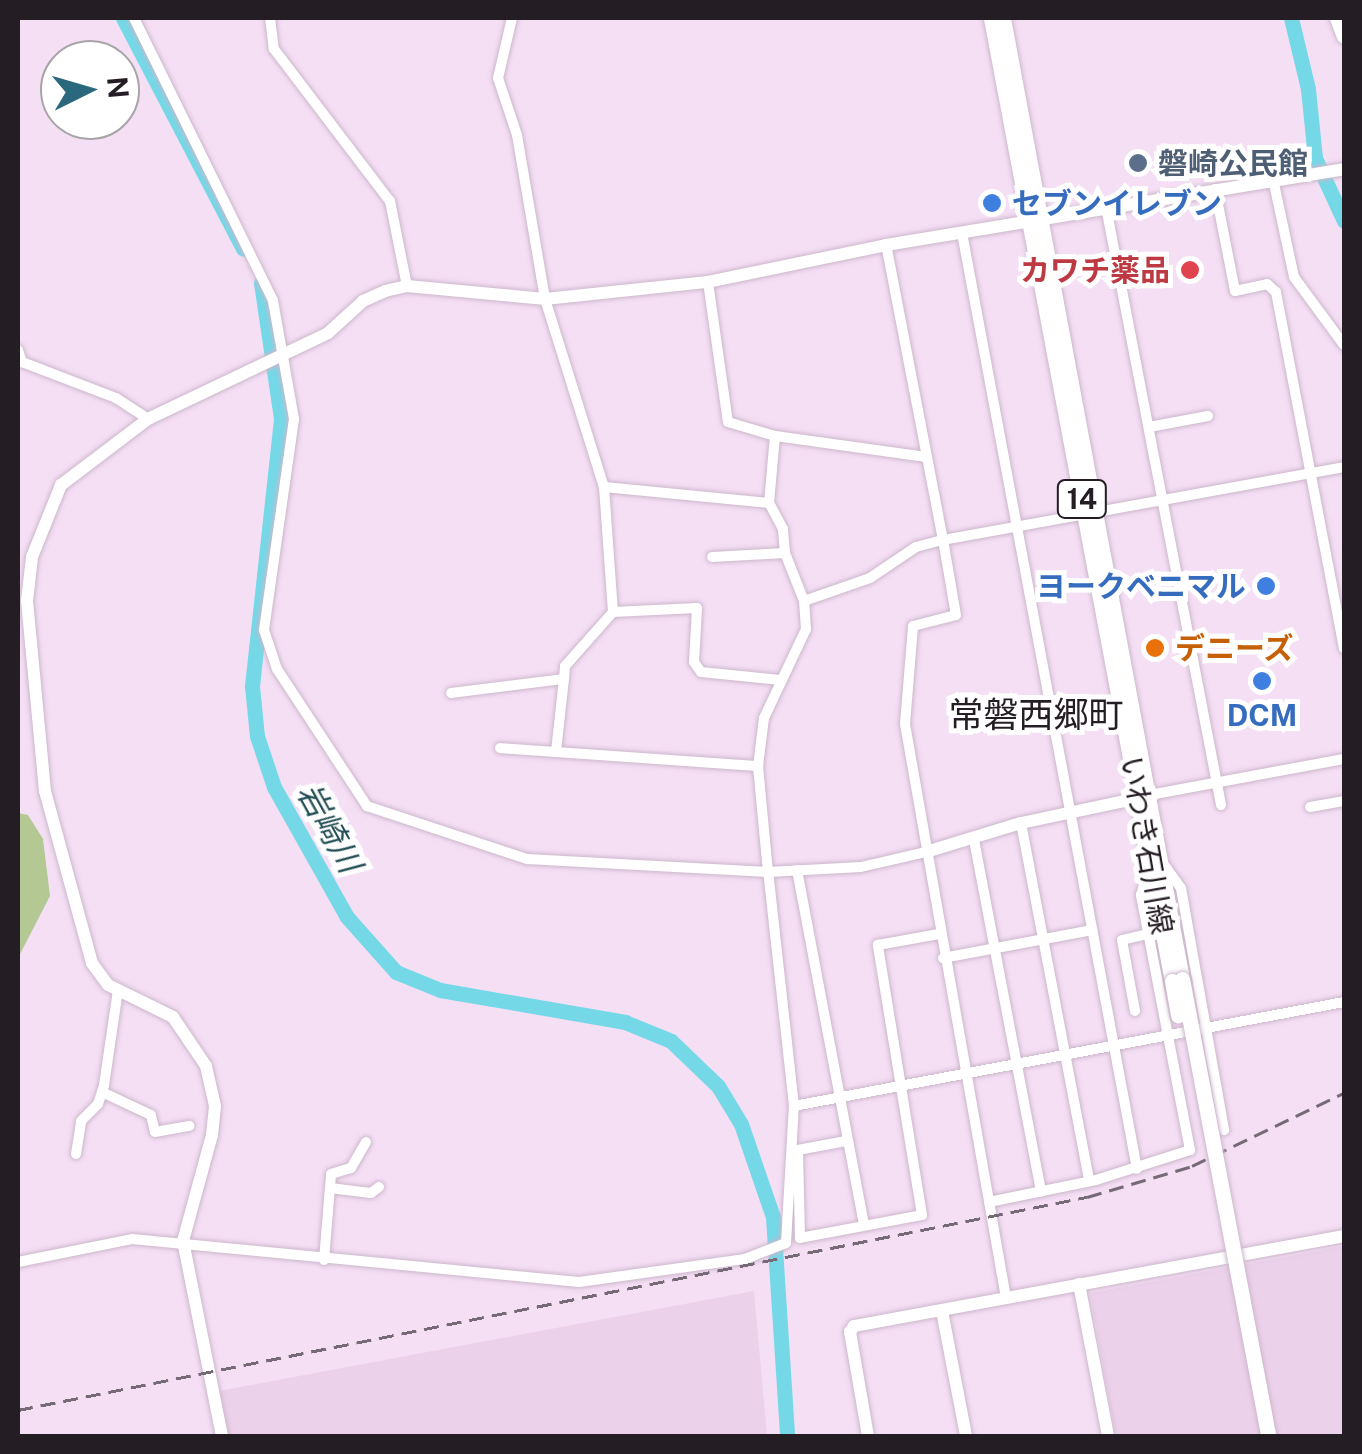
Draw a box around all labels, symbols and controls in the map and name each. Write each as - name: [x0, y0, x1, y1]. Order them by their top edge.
- north arrow: [40, 40, 140, 140]
- text: N: [101, 75, 136, 100]
- place label: 磐崎公民館: [1158, 145, 1308, 181]
- marker: 磐崎公民館: [1127, 152, 1149, 174]
- place label: セブンイレブン: [1012, 185, 1222, 221]
- marker: セブンイレブン: [981, 192, 1003, 214]
- place label: カワチ薬品: [1020, 252, 1170, 288]
- marker: カワチ薬品: [1179, 259, 1201, 281]
- road number: 14: [1054, 476, 1110, 522]
- place label: ヨークベニマル: [1036, 568, 1246, 604]
- marker: ヨークベニマル: [1255, 575, 1277, 597]
- place label: デニーズ: [1175, 630, 1295, 666]
- marker: デニーズ: [1144, 637, 1166, 659]
- marker: DCM: [1251, 670, 1273, 692]
- district label: 常磐西郷町: [949, 694, 1123, 736]
- place label: DCM: [1227, 697, 1297, 733]
- street label: いわき石川線: [1114, 753, 1180, 937]
- water label: 岩崎川: [289, 777, 369, 879]

